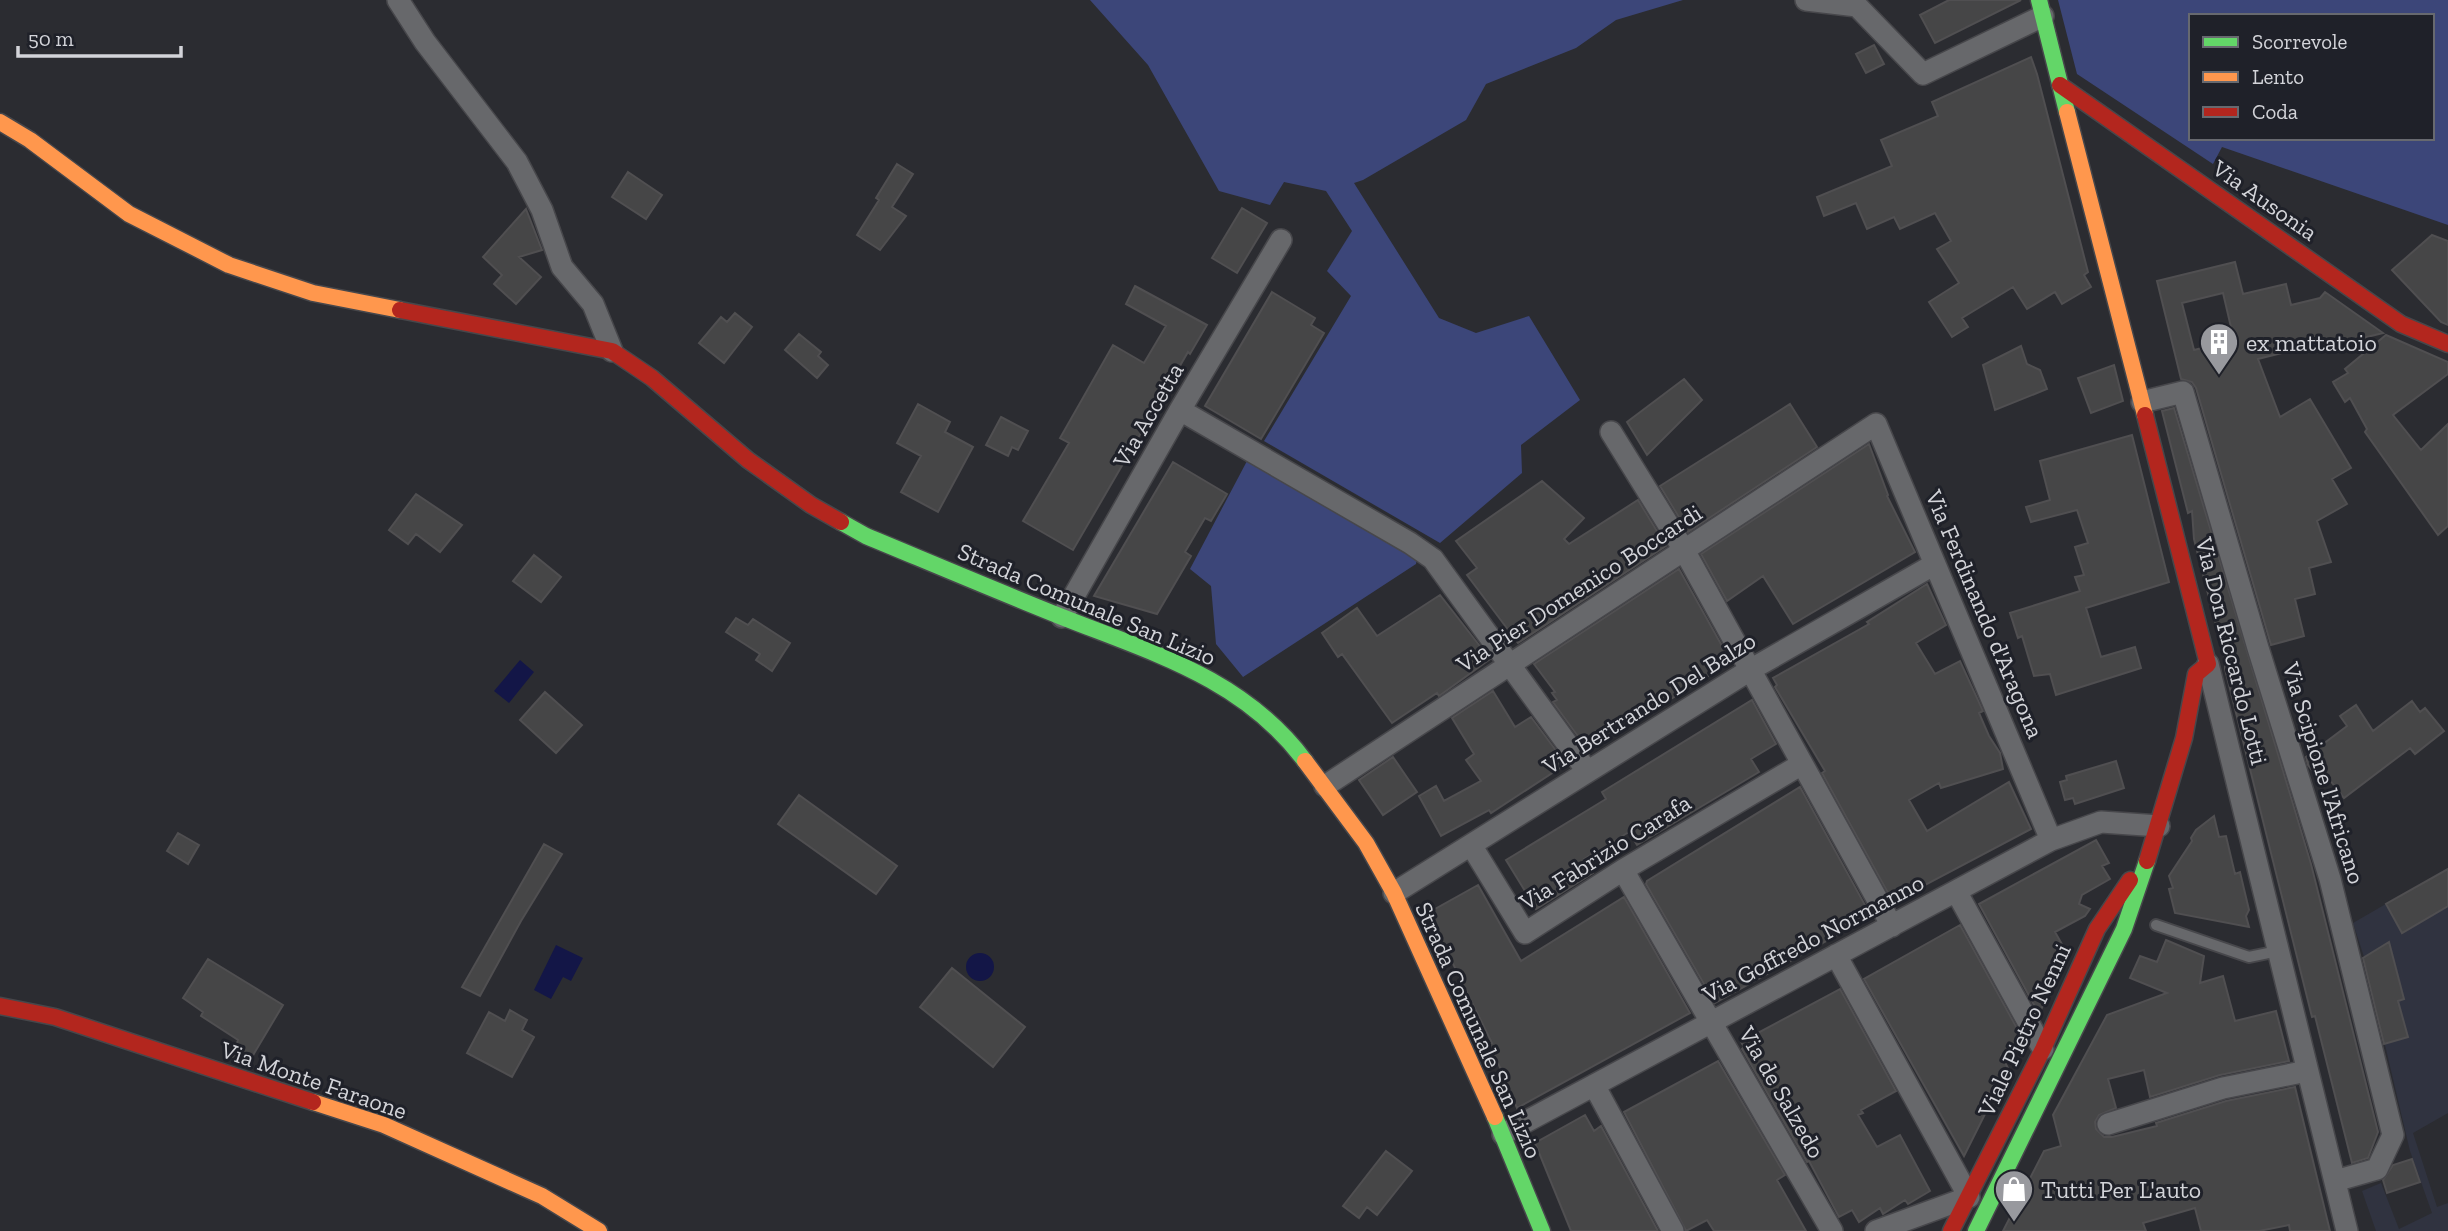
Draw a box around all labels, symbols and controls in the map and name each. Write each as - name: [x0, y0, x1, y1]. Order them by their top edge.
- scale bar: [18, 14, 180, 58]
- legend: [2189, 14, 2434, 140]
- text: 50 m: [28, 26, 74, 51]
- text: Scorrevole: [2252, 29, 2347, 54]
- text: Lento: [2252, 64, 2304, 89]
- text: Coda: [2252, 99, 2298, 124]
- street label: Via Ausonia: [2206, 153, 2323, 247]
- building icon: ex mattatoio: [2198, 321, 2240, 376]
- place label: ex mattatoio: [2246, 328, 2377, 357]
- street label: Via Accetta: [1106, 357, 1190, 473]
- street label: Via Ferdinando d'Aragona: [1919, 484, 2051, 743]
- street label: Via Pier Domenico Boccardi: [1450, 498, 1707, 679]
- street label: Via Don Riccardo Lotti: [2189, 533, 2274, 768]
- street label: Strada Comunale San Lizio: [954, 536, 1220, 672]
- street label: Via Bertrando Del Balzo: [1536, 626, 1761, 781]
- street label: Via Scipione l'Africano: [2276, 658, 2372, 887]
- street label: Via Fabrizio Carafa: [1513, 787, 1696, 917]
- street label: Via Goffredo Normanno: [1696, 867, 1929, 1009]
- street label: Strada Comunale San Lizio: [1409, 897, 1549, 1163]
- street label: Viale Pietro Nenni: [1971, 939, 2077, 1122]
- street label: Via de Salzedo: [1732, 1020, 1831, 1163]
- street label: Via Monte Faraone: [216, 1034, 411, 1125]
- shop icon: Tutti Per L'auto: [1993, 1168, 2035, 1223]
- place label: Tutti Per L'auto: [2041, 1175, 2201, 1204]

